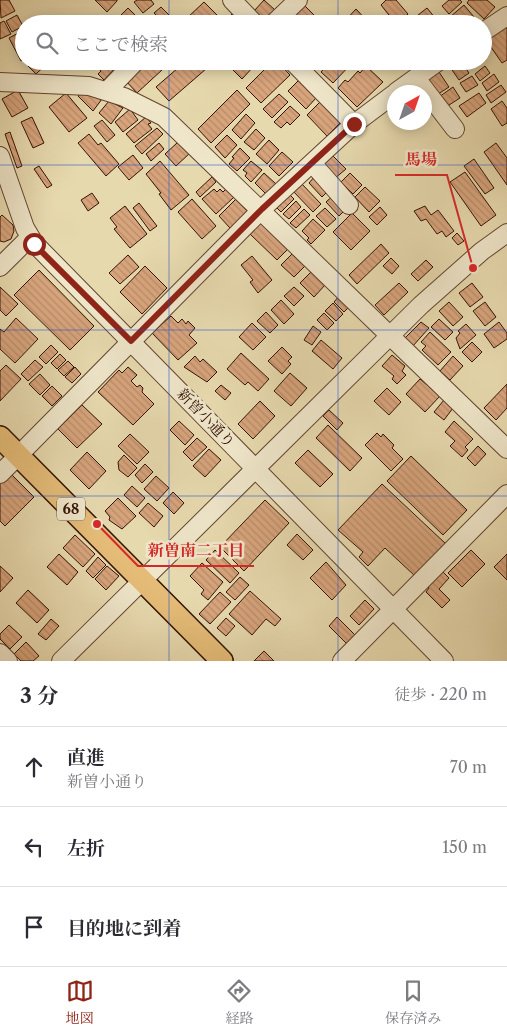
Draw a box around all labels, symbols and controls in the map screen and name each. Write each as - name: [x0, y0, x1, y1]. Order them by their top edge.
- search box: [15, 15, 492, 70]
- icon: search: [33, 29, 61, 57]
- text: ここで検索: [73, 33, 168, 56]
- north arrow: [387, 85, 432, 130]
- route end: [343, 113, 366, 136]
- callout: 馬場: [395, 144, 447, 175]
- text: 馬場: [405, 149, 437, 169]
- route start: [23, 233, 46, 256]
- street label: 新曽小通り: [173, 384, 239, 451]
- road number: 68: [57, 498, 85, 520]
- callout: 新曽南二丁目: [138, 535, 254, 566]
- text: 新曽南二丁目: [147, 540, 244, 560]
- text: 3 分: [20, 683, 58, 708]
- text: 徒歩 · 220 m: [394, 684, 487, 704]
- text: 直進: [67, 746, 105, 769]
- icon: ahead: [20, 753, 48, 781]
- text: 70 m: [450, 757, 487, 777]
- text: 新曽小通り: [67, 771, 147, 791]
- icon: left: [20, 833, 48, 861]
- text: 左折: [67, 837, 105, 860]
- text: 150 m: [442, 837, 487, 857]
- icon: arrive: [20, 913, 48, 941]
- text: 目的地に到着: [67, 917, 181, 940]
- tab: 地図: [66, 977, 94, 1027]
- tab: 経路: [225, 977, 253, 1027]
- tab: 保存済み: [385, 977, 441, 1027]

